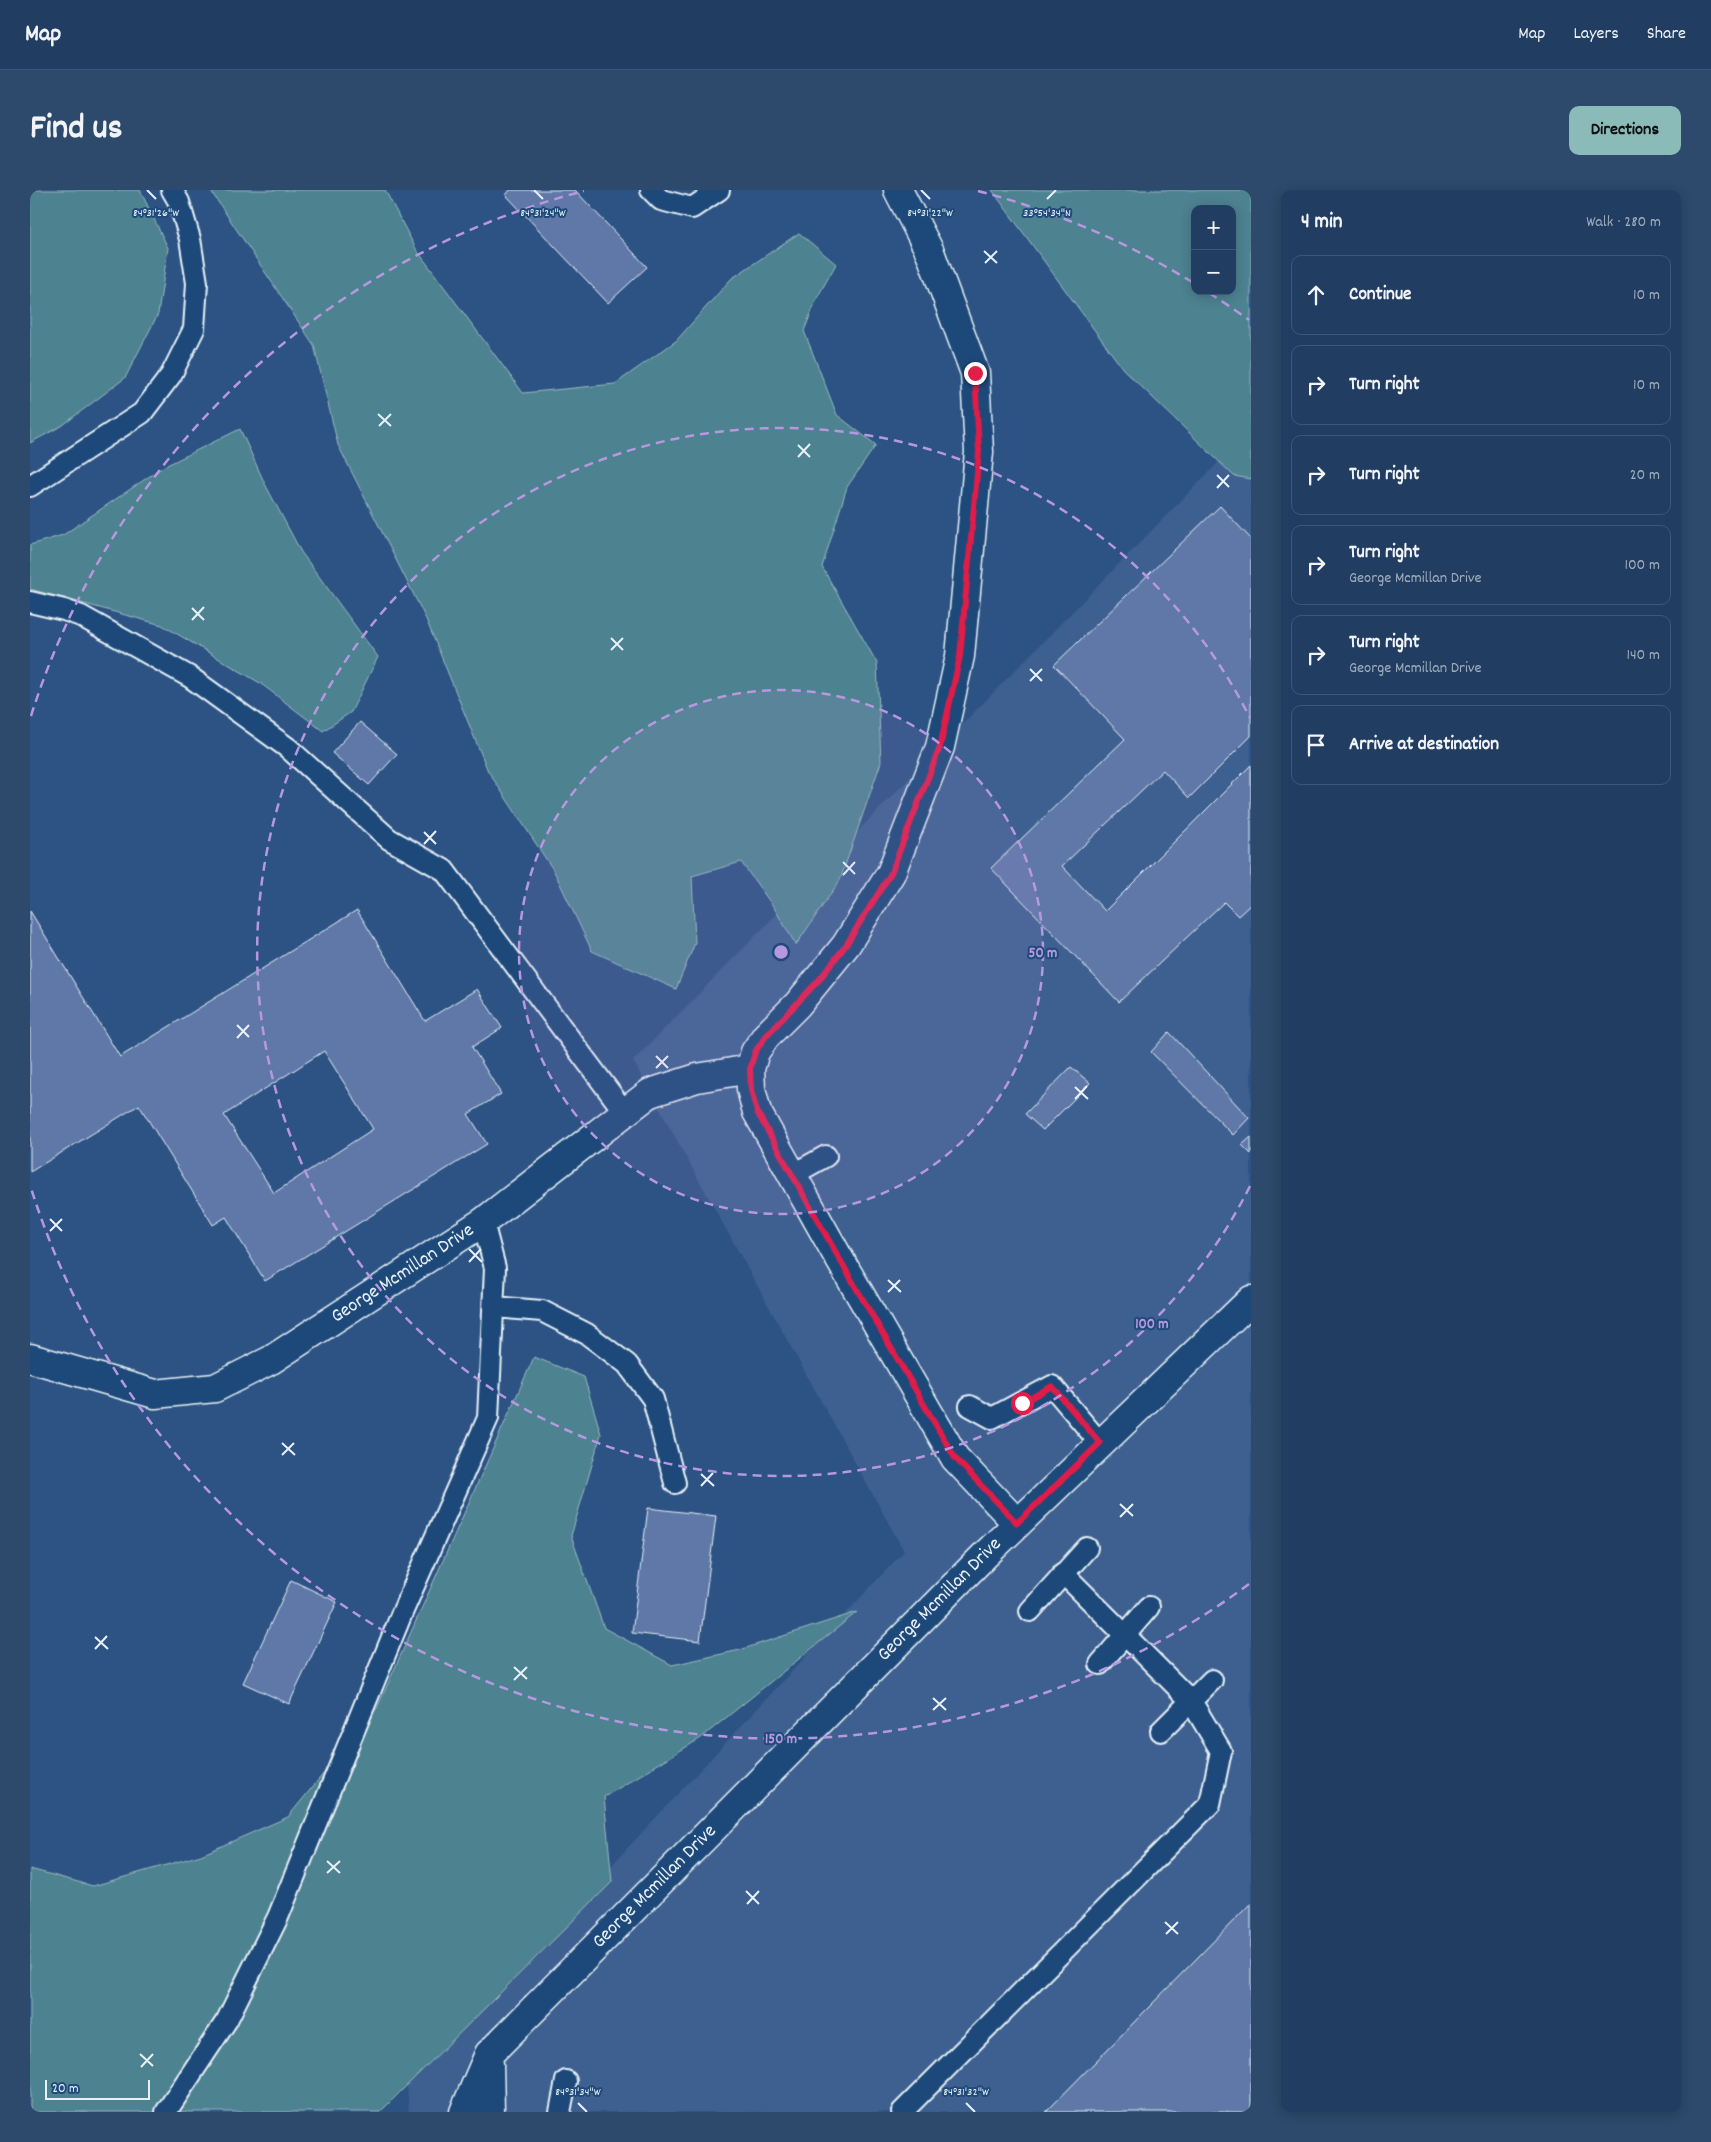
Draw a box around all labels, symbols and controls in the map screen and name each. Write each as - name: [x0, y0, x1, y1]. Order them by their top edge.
- text: Map: [25, 18, 61, 52]
- text: Map: [1518, 22, 1545, 47]
- text: Layers: [1573, 22, 1619, 47]
- text: Share: [1647, 22, 1686, 47]
- text: Find us: [30, 105, 122, 155]
- button: Directions: [1569, 106, 1681, 155]
- text: 84°31'26"W: [133, 205, 179, 222]
- text: 84°31'24"W: [520, 205, 566, 222]
- text: 84°31'22"W: [907, 205, 953, 222]
- text: 33°54'34"N: [1023, 205, 1071, 222]
- map controls: [1191, 205, 1236, 295]
- button: +: [1191, 205, 1236, 250]
- text: 4 min: [1301, 208, 1343, 238]
- text: Walk · 280 m: [1586, 211, 1661, 234]
- button: −: [1191, 250, 1236, 295]
- icon: ahead: [1302, 281, 1330, 309]
- text: Continue: [1349, 282, 1411, 309]
- text: 10 m: [1633, 284, 1660, 307]
- route end: [964, 362, 987, 385]
- icon: right: [1302, 371, 1330, 399]
- text: Turn right: [1349, 372, 1420, 399]
- text: 10 m: [1633, 374, 1660, 397]
- icon: right: [1302, 461, 1330, 489]
- text: Turn right: [1349, 462, 1420, 489]
- text: 20 m: [1630, 464, 1660, 487]
- text: Turn right: [1349, 540, 1420, 567]
- icon: right: [1302, 551, 1330, 579]
- text: 100 m: [1624, 554, 1660, 577]
- text: George Mcmillan Drive: [1349, 567, 1482, 590]
- text: Turn right: [1349, 630, 1420, 657]
- icon: right: [1302, 641, 1330, 669]
- text: 140 m: [1626, 644, 1660, 667]
- text: George Mcmillan Drive: [1349, 657, 1482, 680]
- icon: arrive: [1302, 731, 1330, 759]
- text: Arrive at destination: [1349, 732, 1499, 759]
- centre of rings: [772, 943, 790, 961]
- text: 50 m: [1029, 943, 1057, 965]
- street label: George Mcmillan Drive: [326, 1217, 480, 1331]
- text: 100 m: [1135, 1314, 1169, 1336]
- route start: [1011, 1392, 1034, 1415]
- street label: George Mcmillan Drive: [871, 1531, 1009, 1669]
- text: 150 m: [765, 1729, 797, 1751]
- street label: George Mcmillan Drive: [586, 1818, 724, 1956]
- scale bar: [45, 2077, 150, 2100]
- text: 20 m: [52, 2079, 79, 2099]
- text: 84°31'34"W: [555, 2084, 601, 2101]
- text: 84°31'32"W: [943, 2084, 989, 2101]

